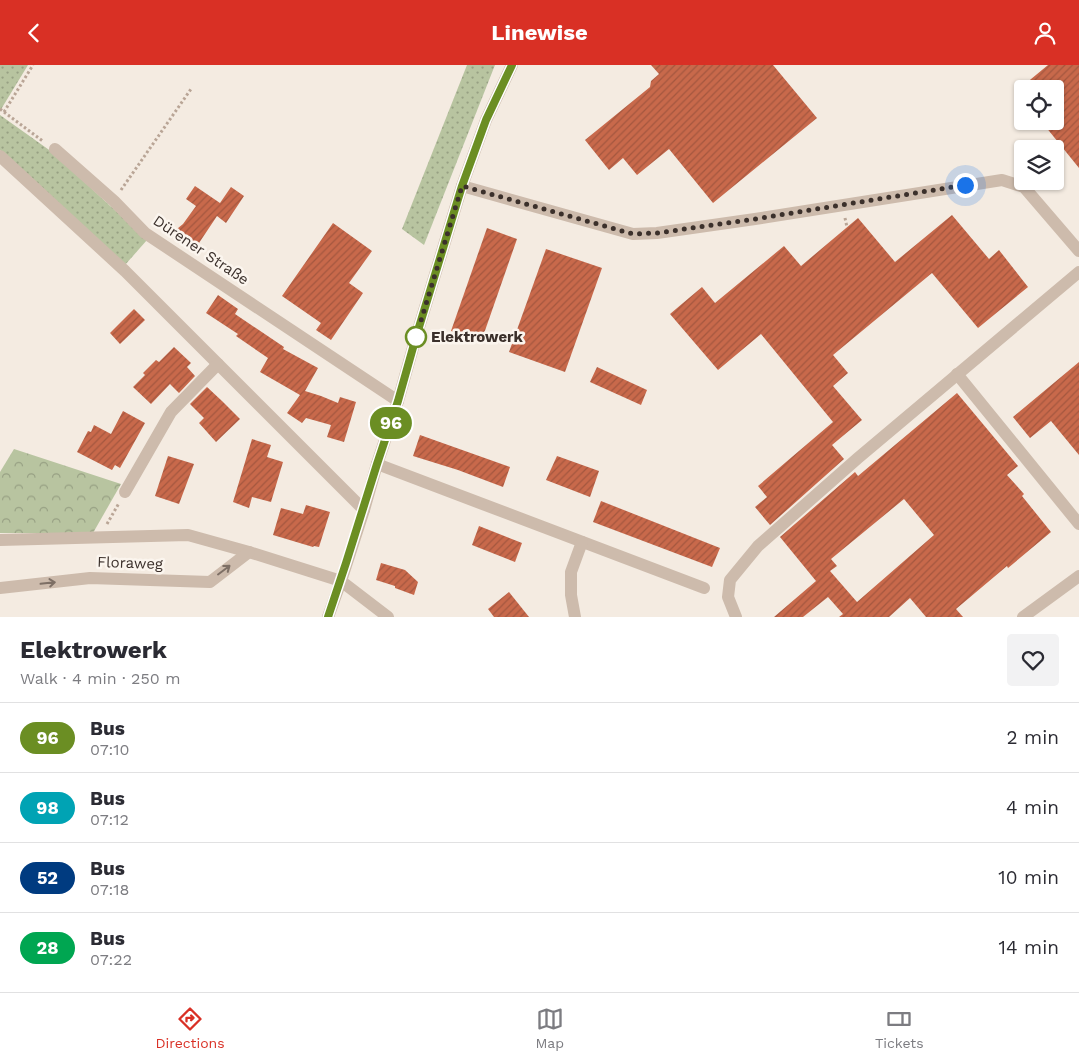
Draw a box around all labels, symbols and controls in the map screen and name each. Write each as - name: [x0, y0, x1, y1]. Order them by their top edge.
- icon: back: [20, 19, 48, 47]
- icon: person: [1031, 19, 1059, 47]
- text: Linewise: [491, 20, 588, 45]
- map controls: [1014, 80, 1064, 190]
- button: locate: [1014, 80, 1064, 130]
- button: layers: [1014, 140, 1064, 190]
- your location: [953, 173, 978, 198]
- street label: Dürener Straße: [150, 211, 252, 289]
- marker: Elektrowerk: [405, 326, 427, 348]
- place label: Elektrowerk: [431, 328, 524, 346]
- line badge: 96: [368, 407, 414, 439]
- text: 96: [380, 412, 402, 433]
- street label: Floraweg: [97, 553, 163, 573]
- one-way arrow: [217, 565, 230, 576]
- one-way arrow: [40, 578, 56, 588]
- button: heart: [1007, 634, 1059, 686]
- text: Elektrowerk: [20, 636, 167, 664]
- text: Walk · 4 min · 250 m: [20, 669, 180, 688]
- text: Bus: [90, 717, 125, 740]
- text: 2 min: [1007, 726, 1059, 749]
- text: 96: [36, 727, 59, 748]
- text: 07:10: [90, 740, 130, 759]
- text: Bus: [90, 787, 125, 810]
- text: 4 min: [1006, 796, 1059, 819]
- text: 98: [36, 797, 59, 818]
- text: 07:12: [90, 810, 129, 829]
- text: Bus: [90, 857, 125, 880]
- text: 10 min: [998, 866, 1059, 889]
- text: 52: [37, 867, 58, 888]
- text: 07:18: [90, 880, 129, 899]
- text: Bus: [90, 927, 125, 950]
- text: 14 min: [999, 936, 1059, 959]
- text: 28: [36, 937, 59, 958]
- text: 07:22: [90, 950, 132, 969]
- tab: Directions: [155, 1005, 225, 1051]
- tab: Map: [535, 1005, 564, 1051]
- tab: Tickets: [875, 1005, 924, 1051]

